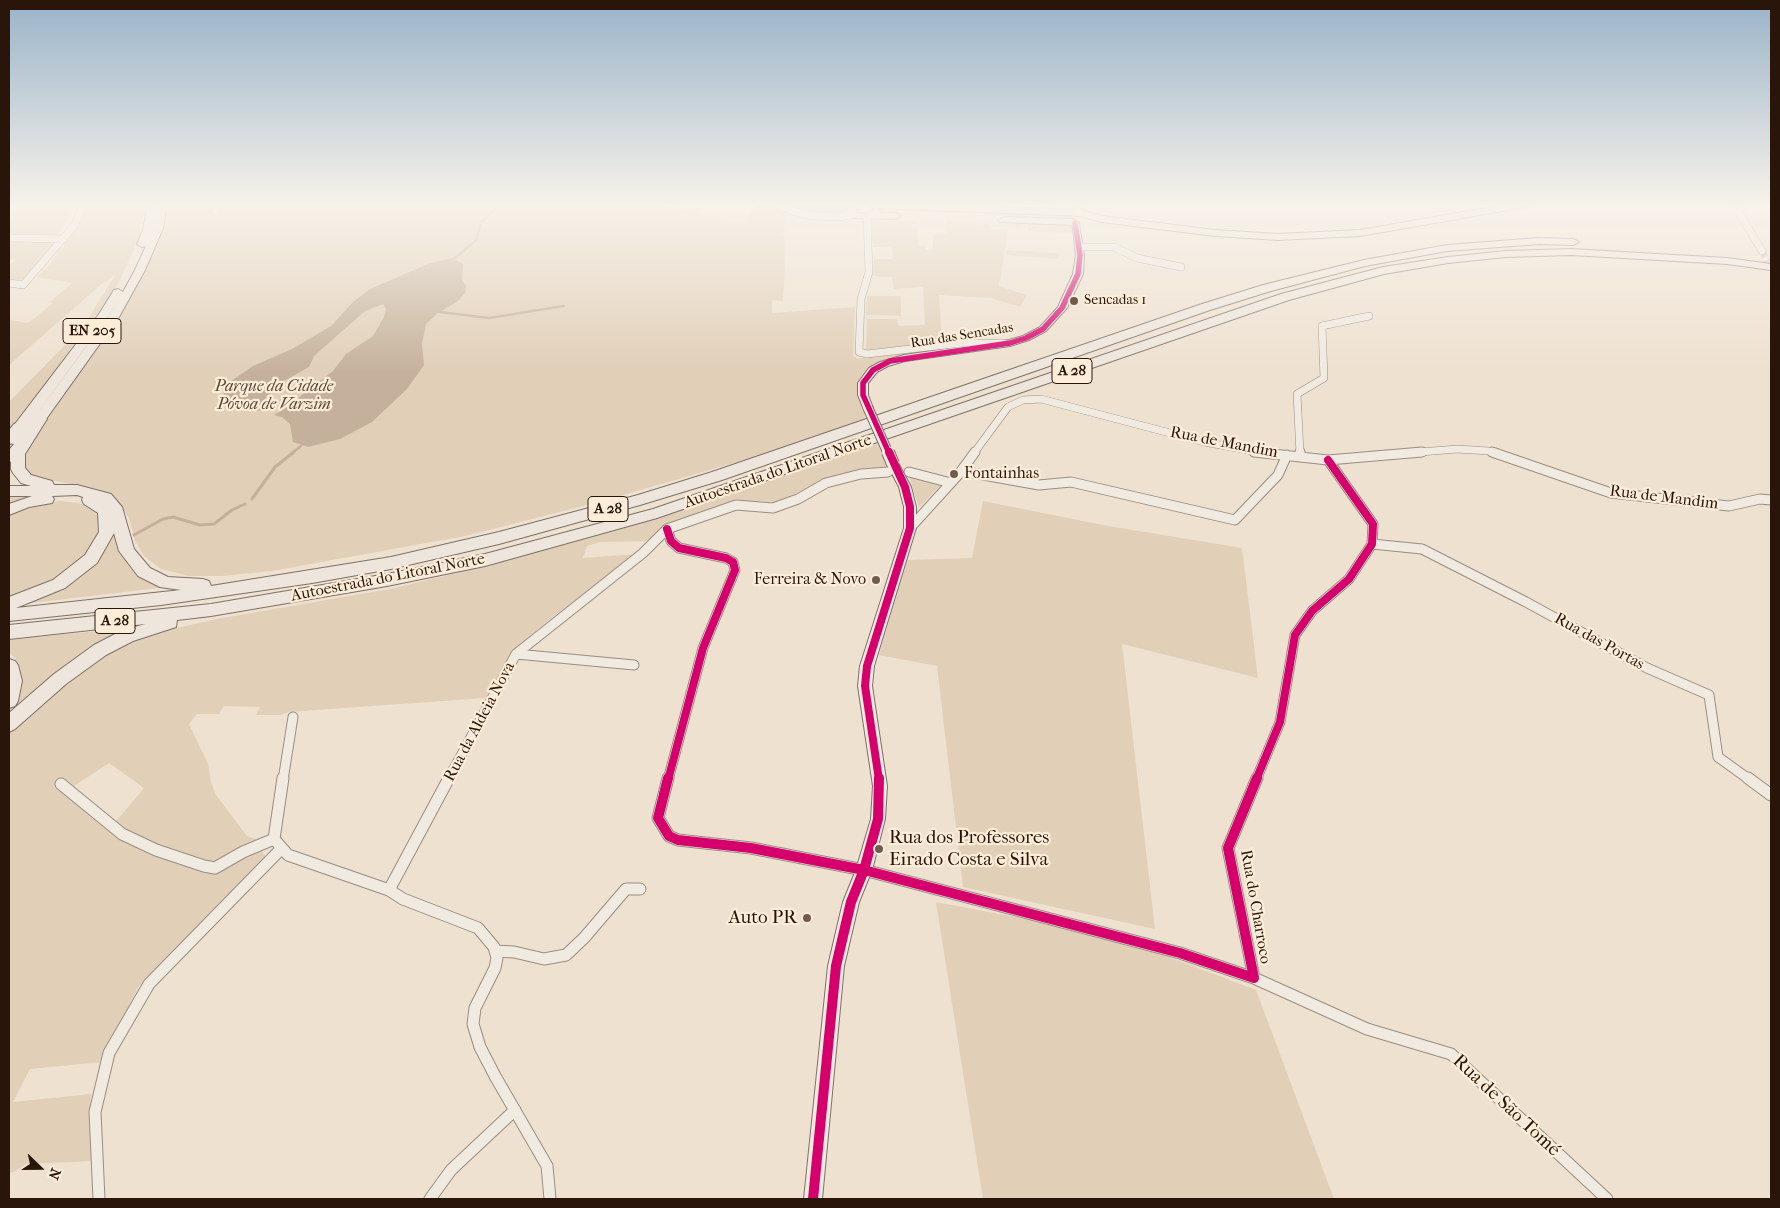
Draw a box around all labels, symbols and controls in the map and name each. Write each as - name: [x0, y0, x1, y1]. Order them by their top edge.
- place label: Sencadas 1: [1084, 293, 1146, 309]
- marker: Sencadas 1: [1068, 295, 1080, 307]
- road number: EN 205: [63, 318, 121, 344]
- street label: Rua das Sencadas: [909, 320, 1015, 352]
- road number: A 28: [1052, 358, 1092, 384]
- park label: Parque da Cidade Póvoa de Varzim: [215, 377, 333, 415]
- street label: Rua de Mandim: [1169, 423, 1279, 463]
- street label: Autoestrada do Litoral Norte: [682, 431, 874, 513]
- place label: Fontainhas: [964, 464, 1039, 484]
- marker: Fontainhas: [948, 468, 960, 480]
- street label: Rua de Mandim: [1609, 482, 1719, 514]
- road number: A 28: [588, 496, 628, 522]
- street label: Autoestrada do Litoral Norte: [289, 550, 487, 606]
- place label: Ferreira & Novo: [754, 570, 866, 590]
- marker: Ferreira & Novo: [870, 574, 882, 586]
- road number: A 28: [95, 608, 135, 634]
- street label: Rua das Portas: [1551, 609, 1647, 675]
- street label: Rua da Aldeia Nova: [440, 659, 520, 785]
- place label: Rua dos Professores Eirado Costa e Silva: [889, 827, 1049, 871]
- marker: Rua dos Professores Eirado Costa e Silva: [873, 843, 885, 855]
- street label: Rua do Charroco: [1236, 848, 1274, 966]
- place label: Auto PR: [728, 907, 797, 929]
- marker: Auto PR: [801, 912, 813, 924]
- street label: Rua de São Tomé: [1447, 1050, 1565, 1162]
- north arrow: [15, 1143, 65, 1193]
- text: N: [45, 1166, 64, 1182]

